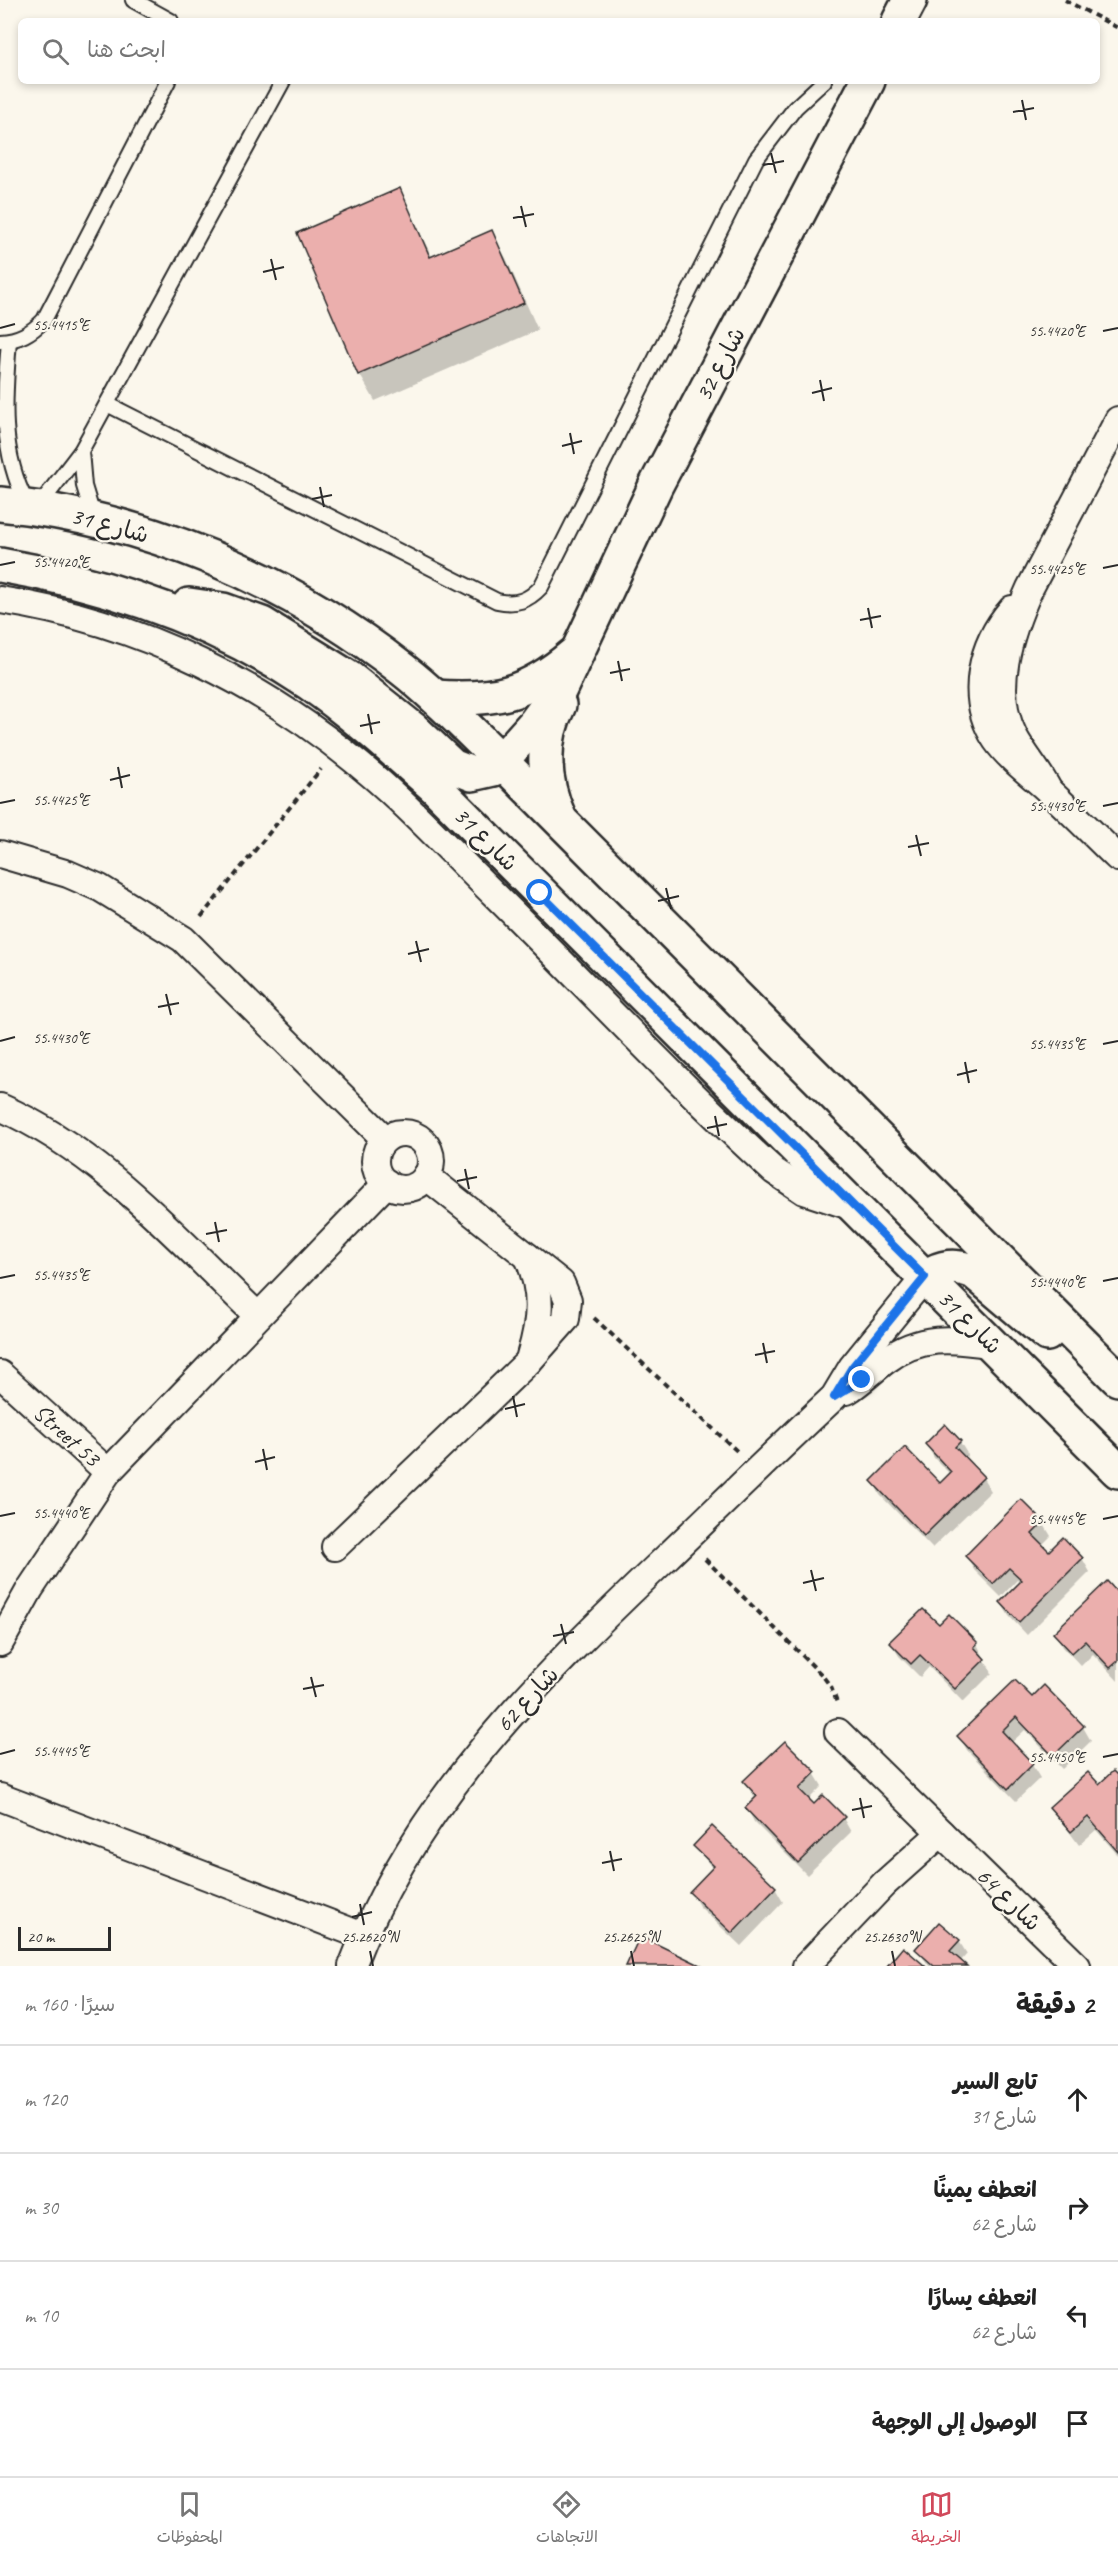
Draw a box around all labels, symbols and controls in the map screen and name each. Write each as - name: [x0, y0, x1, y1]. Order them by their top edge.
- search box: [18, 18, 1100, 84]
- icon: search: [39, 35, 72, 68]
- text: ابحث هنا: [87, 36, 166, 64]
- text: 55.4415°E: [33, 316, 91, 335]
- street label: شارع 32: [688, 322, 754, 407]
- text: 55.4420°E: [1029, 322, 1087, 341]
- street label: شارع 31: [67, 500, 152, 552]
- text: 55.4420°E: [33, 553, 91, 572]
- text: 55.4425°E: [1029, 560, 1087, 579]
- text: 55.4425°E: [33, 791, 91, 810]
- text: 55.4430°E: [1029, 797, 1087, 816]
- street label: شارع 31: [446, 800, 525, 879]
- route start: [526, 879, 552, 905]
- text: 55.4430°E: [33, 1029, 91, 1048]
- text: 55.4435°E: [1029, 1035, 1087, 1054]
- text: 55.4435°E: [33, 1266, 91, 1285]
- text: 55.4440°E: [1029, 1273, 1087, 1292]
- street label: شارع 31: [930, 1283, 1009, 1362]
- route end: [848, 1366, 874, 1392]
- street label: Street 53: [27, 1397, 108, 1474]
- text: 55.4440°E: [33, 1504, 91, 1523]
- text: 55.4445°E: [1029, 1510, 1087, 1529]
- street label: شارع 62: [489, 1660, 566, 1740]
- text: 55.4445°E: [33, 1742, 91, 1761]
- text: 55.4450°E: [1029, 1748, 1087, 1767]
- street label: شارع 64: [969, 1861, 1048, 1939]
- scale bar: [18, 1924, 111, 1952]
- text: 20 m: [27, 1927, 54, 1947]
- text: 25.2620°N: [342, 1928, 401, 1947]
- text: 25.2625°N: [603, 1928, 662, 1947]
- text: 25.2630°N: [864, 1928, 923, 1947]
- text: 2 دقيقة: [1016, 1988, 1094, 2021]
- text: سيرًا · 160 m: [24, 1992, 115, 2017]
- text: تابع السير: [953, 2068, 1037, 2096]
- icon: ahead: [1061, 2083, 1094, 2116]
- text: 120 m: [24, 2087, 67, 2112]
- text: شارع 31: [971, 2104, 1037, 2129]
- text: انعطف يمينًا: [933, 2176, 1037, 2204]
- icon: right: [1061, 2191, 1094, 2224]
- text: 30 m: [24, 2195, 58, 2220]
- text: شارع 62: [971, 2212, 1037, 2237]
- text: انعطف يسارًا: [928, 2284, 1037, 2312]
- icon: left: [1061, 2299, 1094, 2332]
- text: 10 m: [24, 2303, 58, 2328]
- text: شارع 62: [971, 2320, 1037, 2345]
- icon: arrive: [1061, 2407, 1094, 2440]
- text: الوصول إلى الوجهة: [872, 2408, 1037, 2436]
- tab: المحفوظات: [157, 2488, 223, 2551]
- tab: الاتجاهات: [536, 2488, 598, 2551]
- tab: الخريطة: [911, 2488, 961, 2551]

